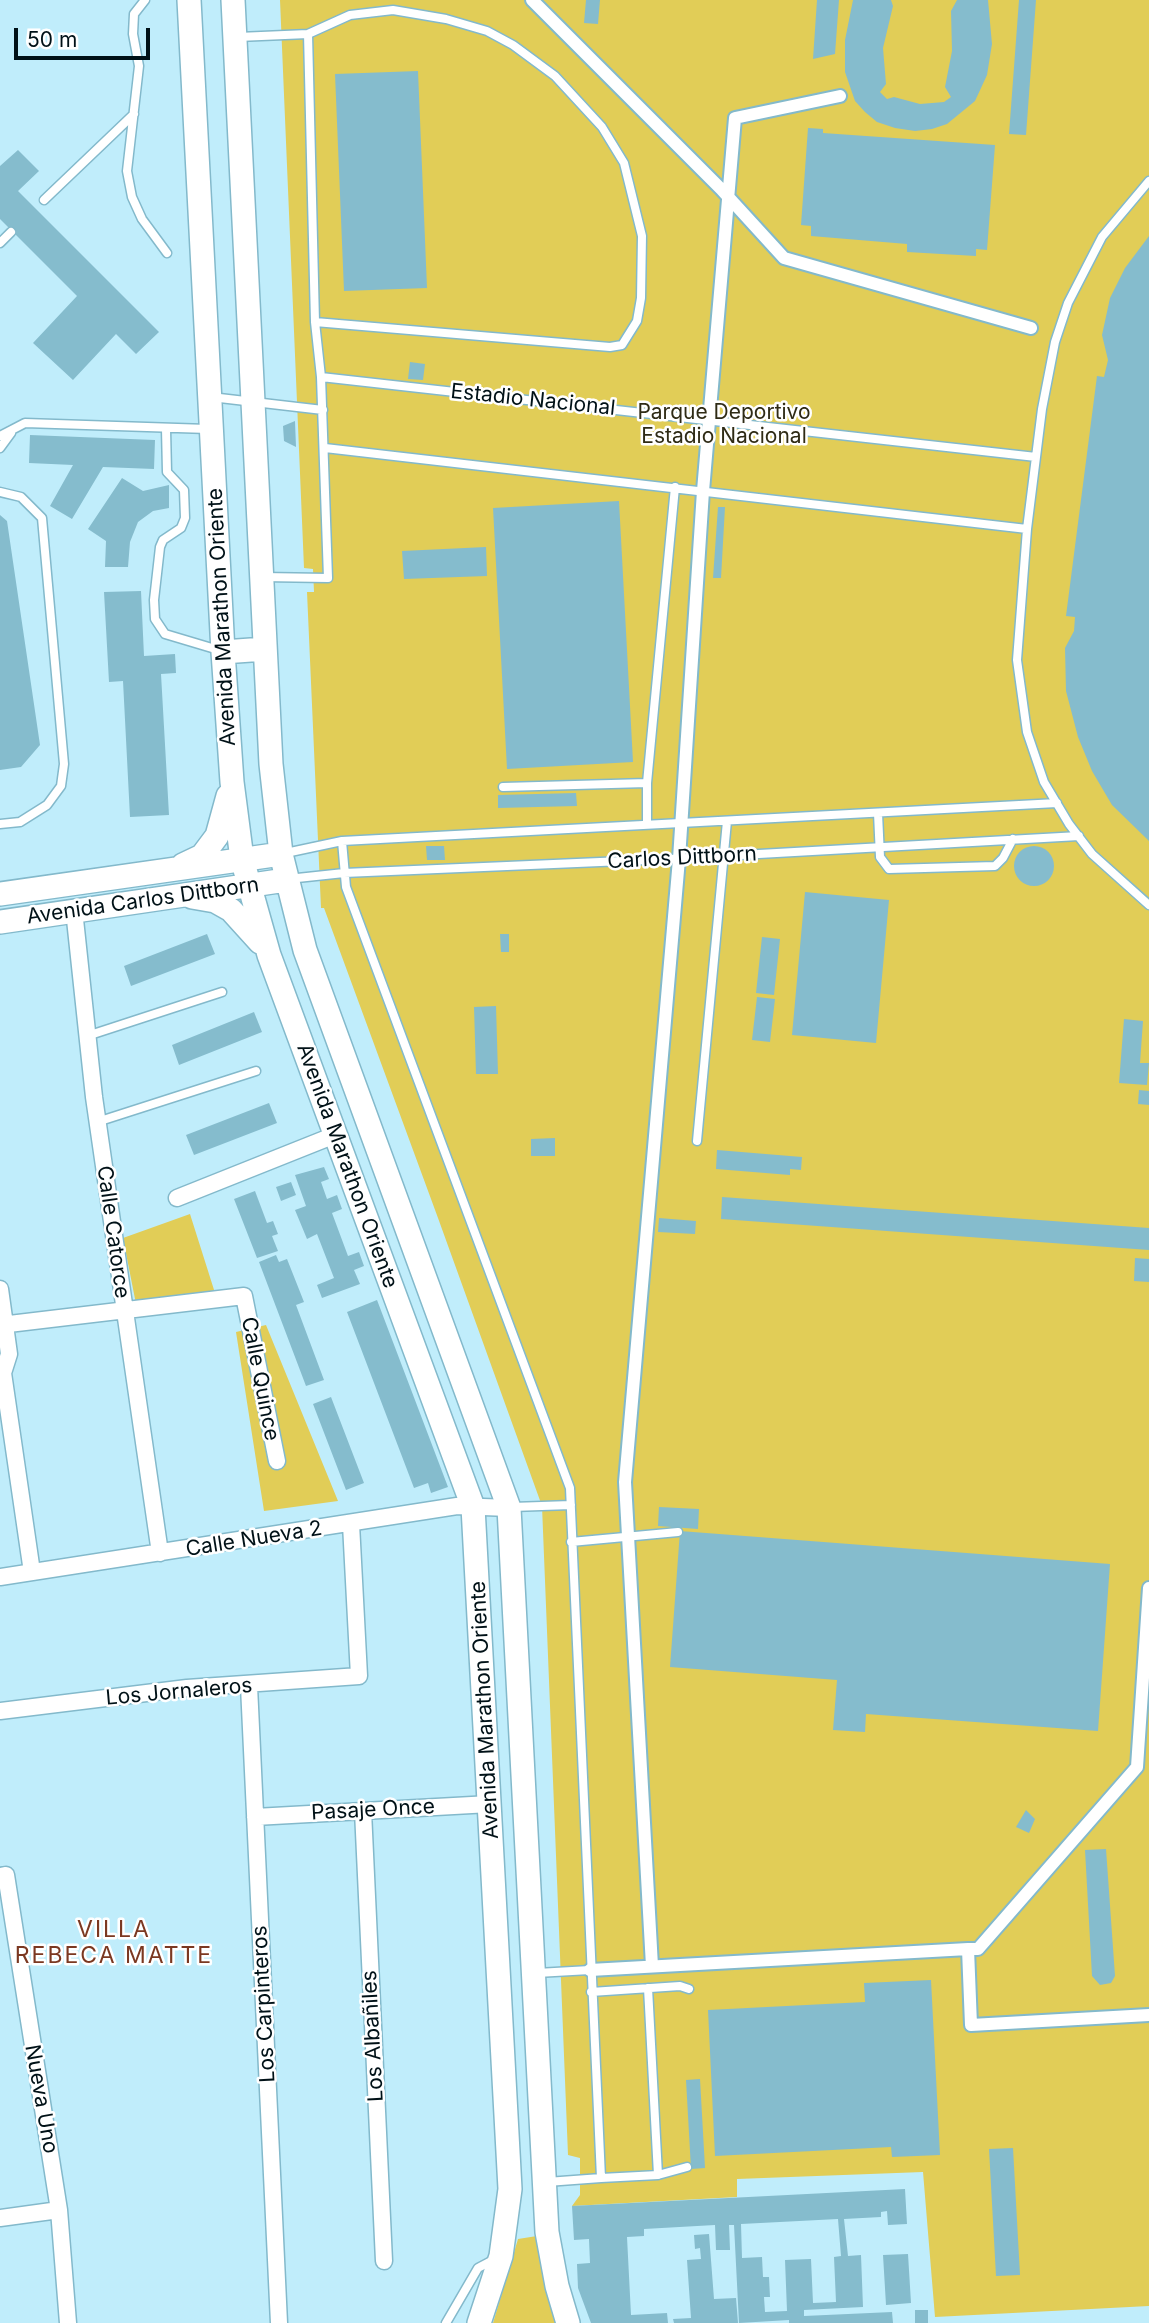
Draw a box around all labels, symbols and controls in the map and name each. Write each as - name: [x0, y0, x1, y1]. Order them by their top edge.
- scale bar: [18, 14, 154, 58]
- text: 50 m: [27, 27, 77, 52]
- street label: Estadio Nacional: [449, 379, 617, 421]
- park label: Parque Deportivo Estadio Nacional: [637, 400, 811, 450]
- street label: Avenida Marathon Oriente: [203, 487, 241, 747]
- street label: Carlos Dittborn: [607, 842, 757, 874]
- street label: Avenida Carlos Dittborn: [25, 872, 261, 930]
- street label: Avenida Marathon Oriente: [291, 1040, 403, 1292]
- street label: Calle Catorce: [91, 1164, 135, 1300]
- street label: Calle Quince: [236, 1315, 284, 1443]
- street label: Calle Nueva 2: [184, 1516, 324, 1562]
- street label: Avenida Marathon Oriente: [466, 1580, 504, 1840]
- street label: Los Jornaleros: [105, 1673, 253, 1711]
- street label: Pasaje Once: [310, 1794, 436, 1826]
- district label: VILLA REBECA MATTE: [16, 1916, 212, 1970]
- street label: Los Carpinteros: [247, 1925, 281, 2083]
- street label: Los Albañiles: [357, 1970, 389, 2102]
- street label: Nueva Uno: [19, 2043, 63, 2155]

